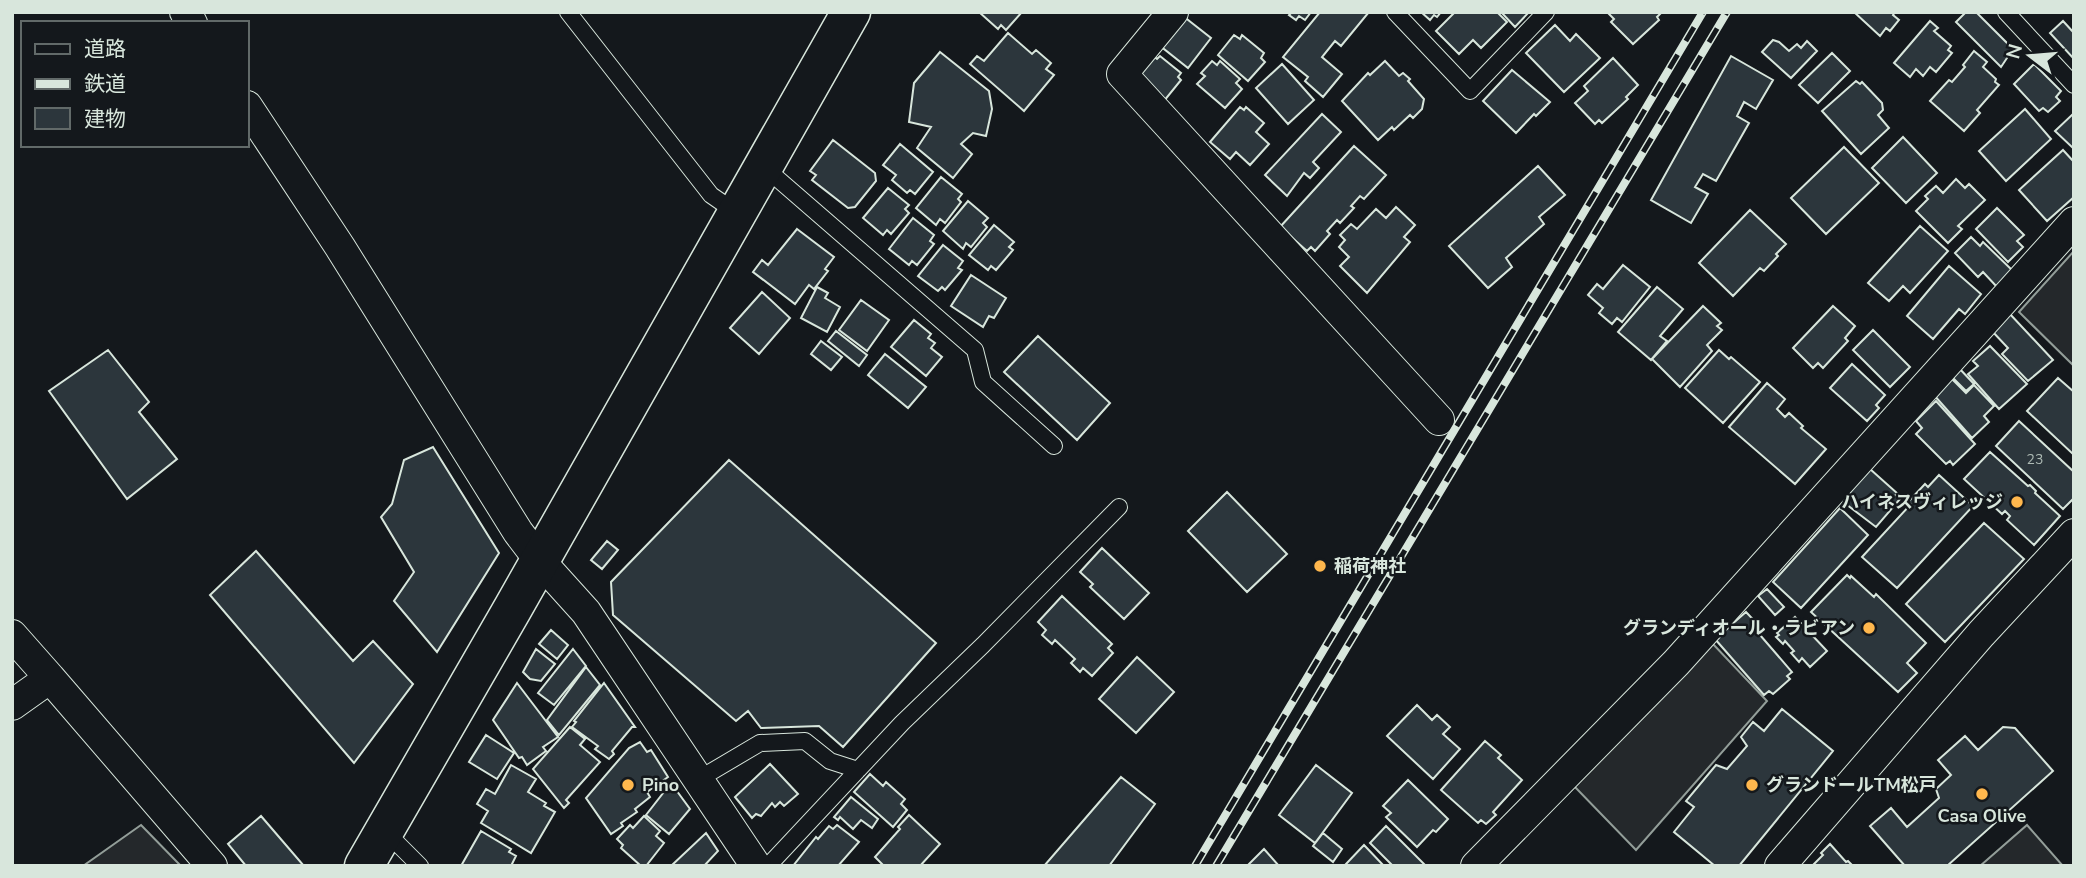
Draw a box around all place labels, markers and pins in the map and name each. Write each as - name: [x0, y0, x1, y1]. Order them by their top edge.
- place label: ハイネスヴィレッジ: [1841, 490, 2003, 514]
- marker: ハイネスヴィレッジ: [2009, 494, 2025, 510]
- place label: 稲荷神社: [1334, 554, 1406, 578]
- marker: 稲荷神社: [1312, 558, 1328, 574]
- place label: グランディオール・ラビアン: [1623, 616, 1855, 640]
- marker: グランディオール・ラビアン: [1861, 620, 1877, 636]
- place label: Pino: [642, 773, 679, 797]
- place label: グランドールTM松戸: [1766, 773, 1937, 797]
- marker: Pino: [620, 777, 636, 793]
- marker: グランドールTM松戸: [1744, 777, 1760, 793]
- marker: Casa Olive: [1974, 786, 1990, 802]
- place label: Casa Olive: [1938, 804, 2027, 828]

